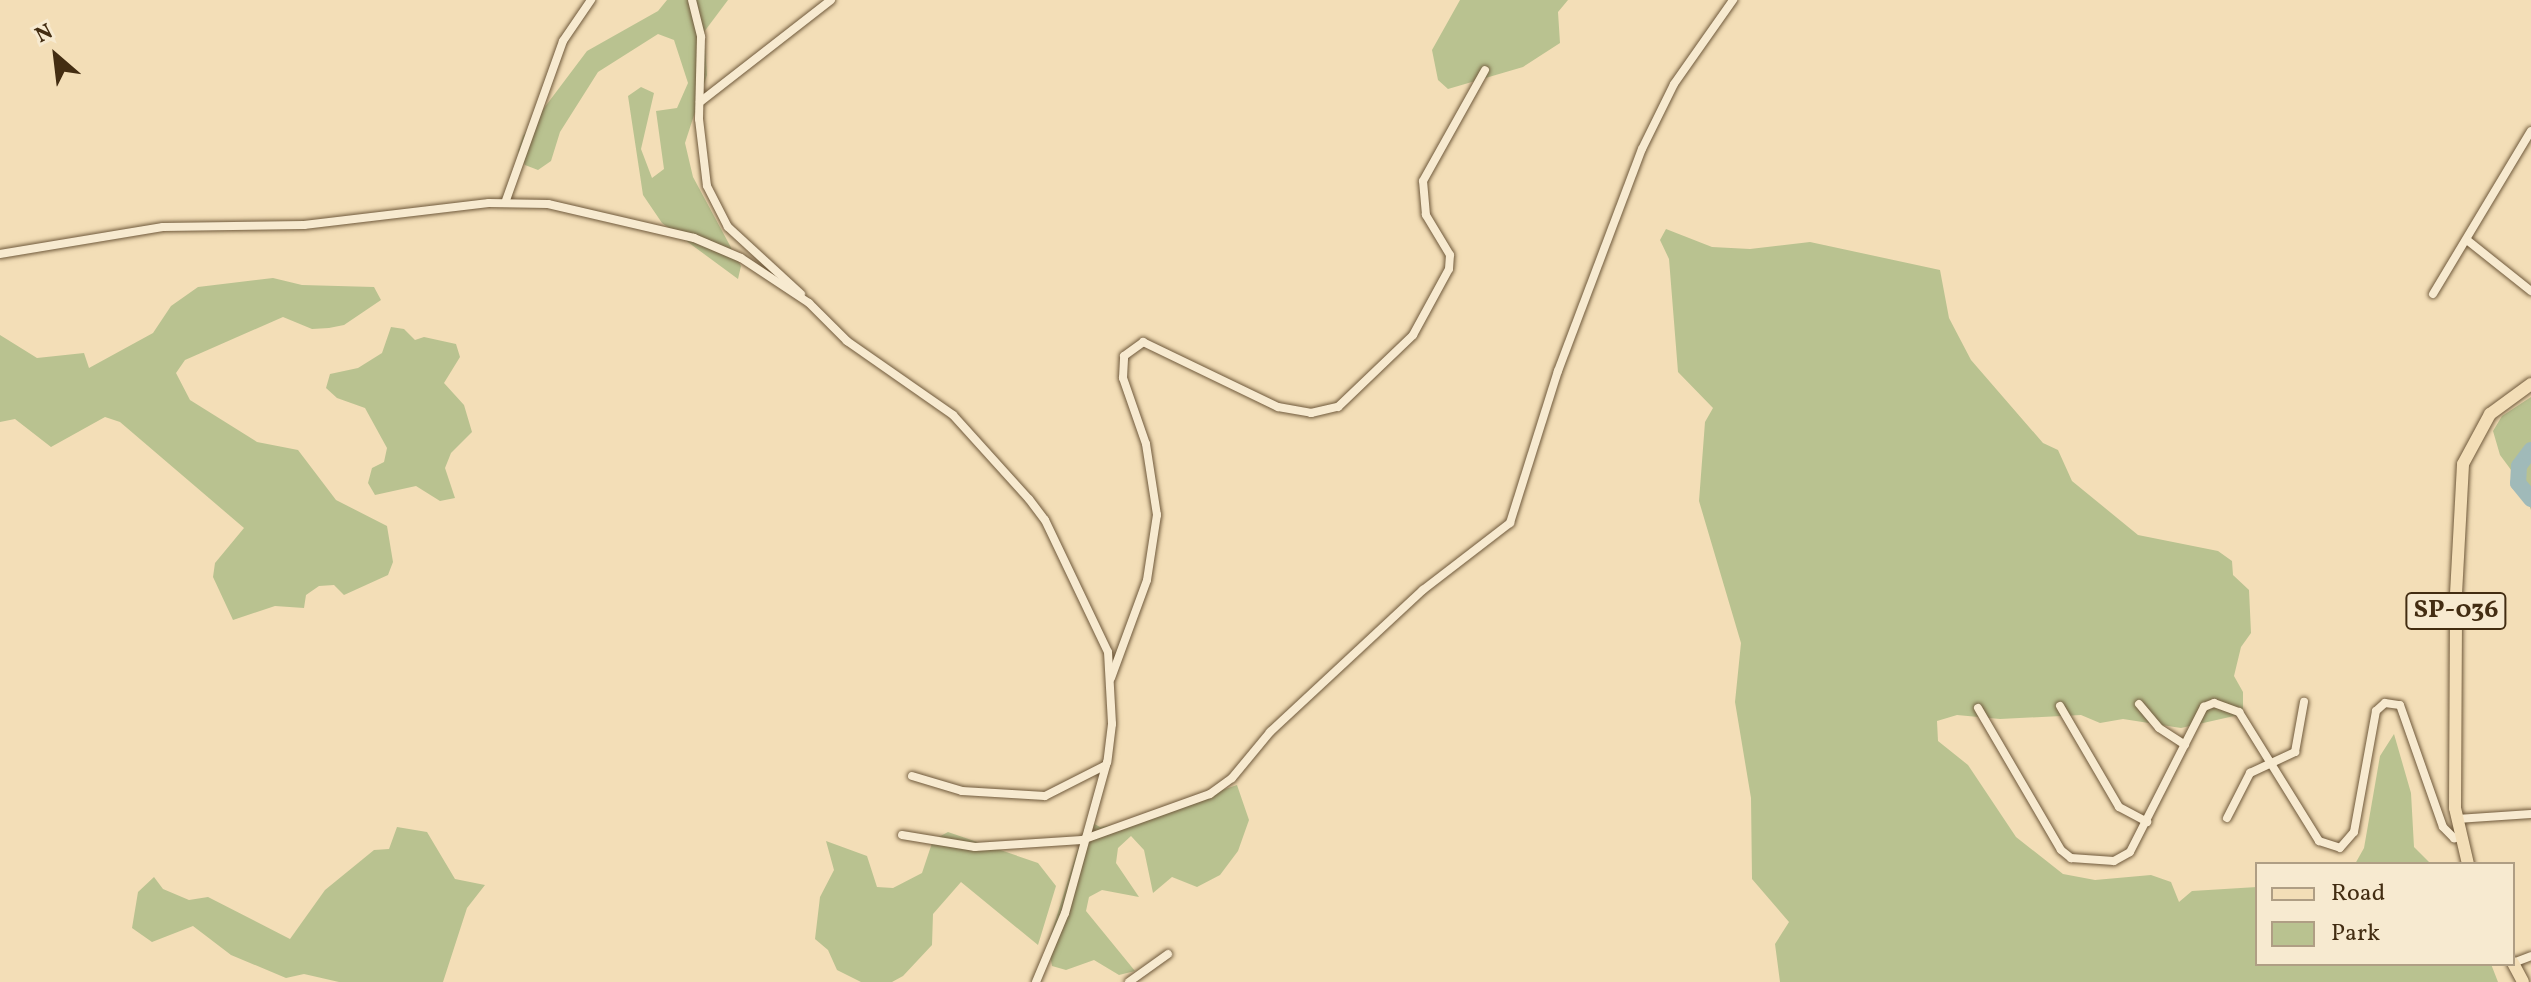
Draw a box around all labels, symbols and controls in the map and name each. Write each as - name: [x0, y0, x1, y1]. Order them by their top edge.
- north arrow: [16, 16, 96, 96]
- text: N: [30, 17, 59, 52]
- road number: SP-036: [2404, 589, 2508, 633]
- legend: [2255, 862, 2515, 966]
- text: Road: [2331, 877, 2385, 911]
- text: Park: [2331, 917, 2380, 951]

